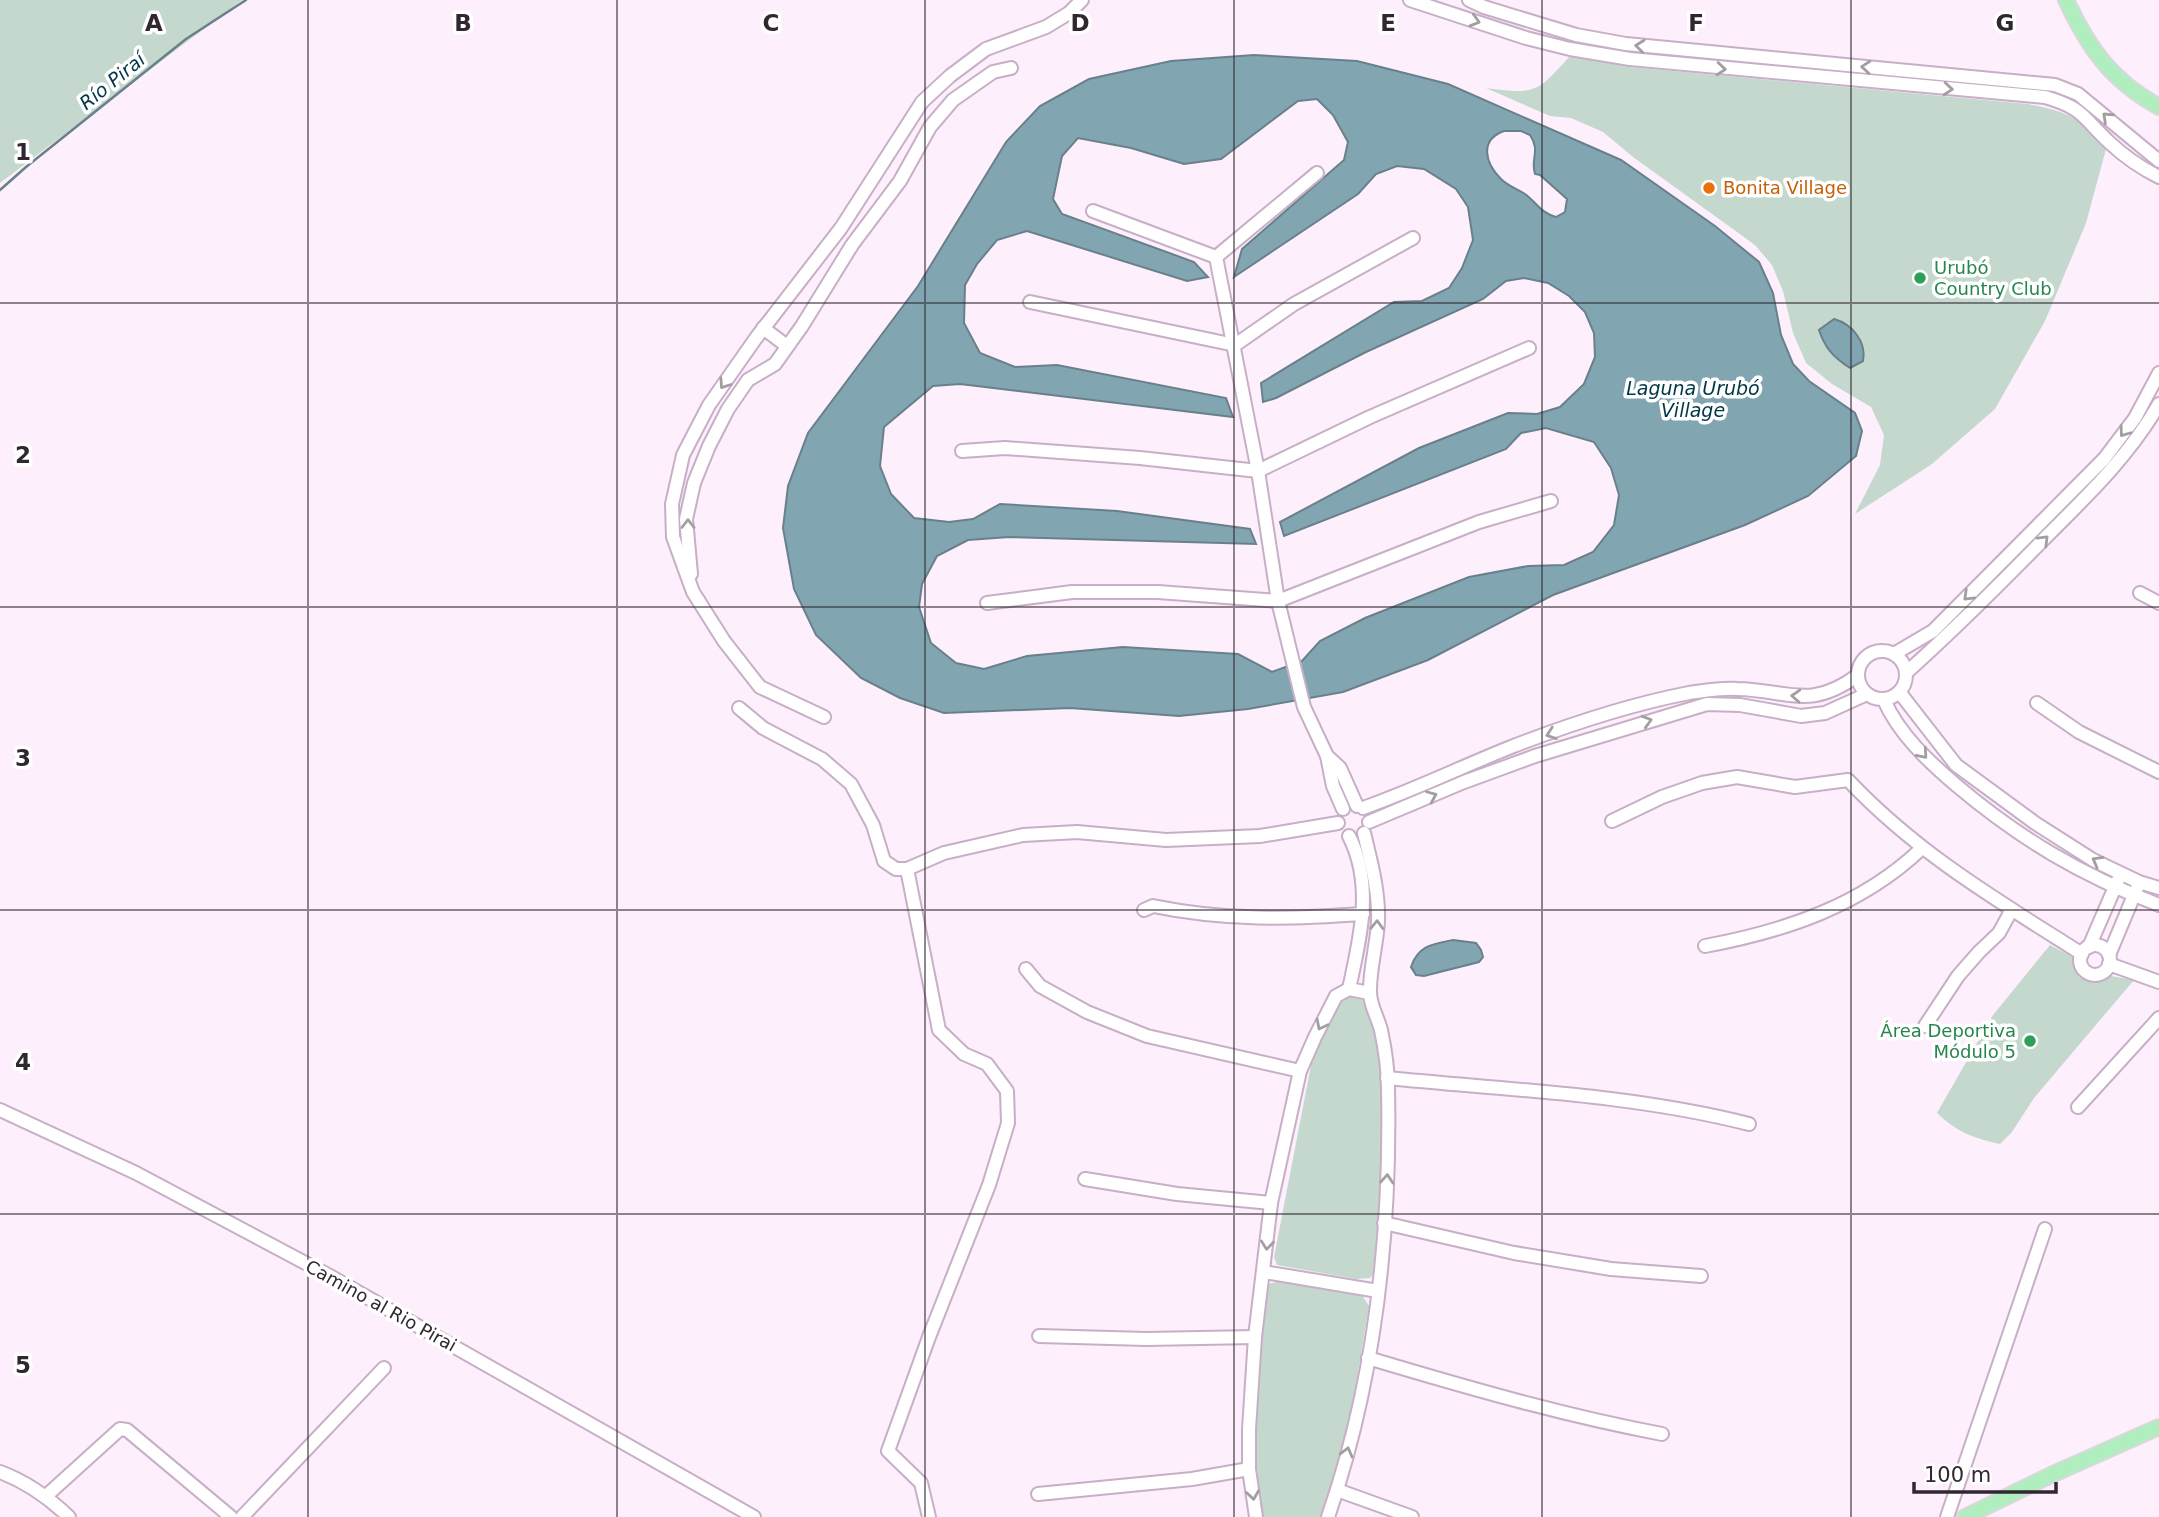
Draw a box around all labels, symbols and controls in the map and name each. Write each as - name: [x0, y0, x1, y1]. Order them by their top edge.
- text: A: [145, 10, 163, 36]
- text: B: [454, 10, 472, 36]
- text: C: [763, 10, 779, 36]
- text: D: [1070, 10, 1090, 36]
- text: E: [1380, 10, 1396, 36]
- text: F: [1688, 10, 1704, 36]
- text: G: [1996, 10, 2014, 36]
- one-way arrow: [1469, 12, 1481, 27]
- one-way arrow: [1634, 38, 1645, 53]
- water label: Río Piraí: [75, 46, 151, 114]
- one-way arrow: [1860, 60, 1871, 75]
- one-way arrow: [1716, 61, 1727, 76]
- one-way arrow: [1943, 81, 1954, 96]
- one-way arrow: [2102, 113, 2115, 126]
- text: 1: [15, 139, 31, 165]
- place label: Bonita Village: [1723, 177, 1847, 198]
- marker: Bonita Village: [1701, 180, 1717, 196]
- place label: Urubó Country Club: [1934, 257, 2052, 299]
- marker: Urubó Country Club: [1912, 270, 1928, 286]
- one-way arrow: [720, 376, 732, 389]
- water label: Laguna Urubó Village: [1626, 377, 1760, 421]
- one-way arrow: [2120, 424, 2133, 437]
- text: 2: [15, 442, 31, 468]
- one-way arrow: [680, 518, 696, 529]
- one-way arrow: [2036, 535, 2049, 548]
- one-way arrow: [1963, 588, 1976, 601]
- one-way arrow: [1790, 689, 1801, 704]
- one-way arrow: [1641, 714, 1653, 729]
- one-way arrow: [1545, 726, 1557, 740]
- text: 3: [15, 745, 31, 771]
- one-way arrow: [1915, 746, 1928, 759]
- one-way arrow: [1425, 790, 1438, 804]
- one-way arrow: [2091, 856, 2104, 869]
- one-way arrow: [1369, 919, 1384, 930]
- one-way arrow: [1316, 1018, 1329, 1030]
- place label: Área Deportiva Módulo 5: [1880, 1020, 2016, 1062]
- marker: Área Deportiva Módulo 5: [2022, 1033, 2038, 1049]
- text: 4: [15, 1049, 31, 1075]
- one-way arrow: [1380, 1173, 1395, 1184]
- one-way arrow: [1259, 1239, 1274, 1251]
- street label: Camino al Rio Pirai: [302, 1255, 460, 1356]
- text: 5: [15, 1352, 31, 1378]
- one-way arrow: [1339, 1446, 1353, 1458]
- scale bar: [1914, 1450, 2056, 1494]
- text: 100 m: [1924, 1463, 1991, 1487]
- one-way arrow: [1245, 1490, 1260, 1501]

